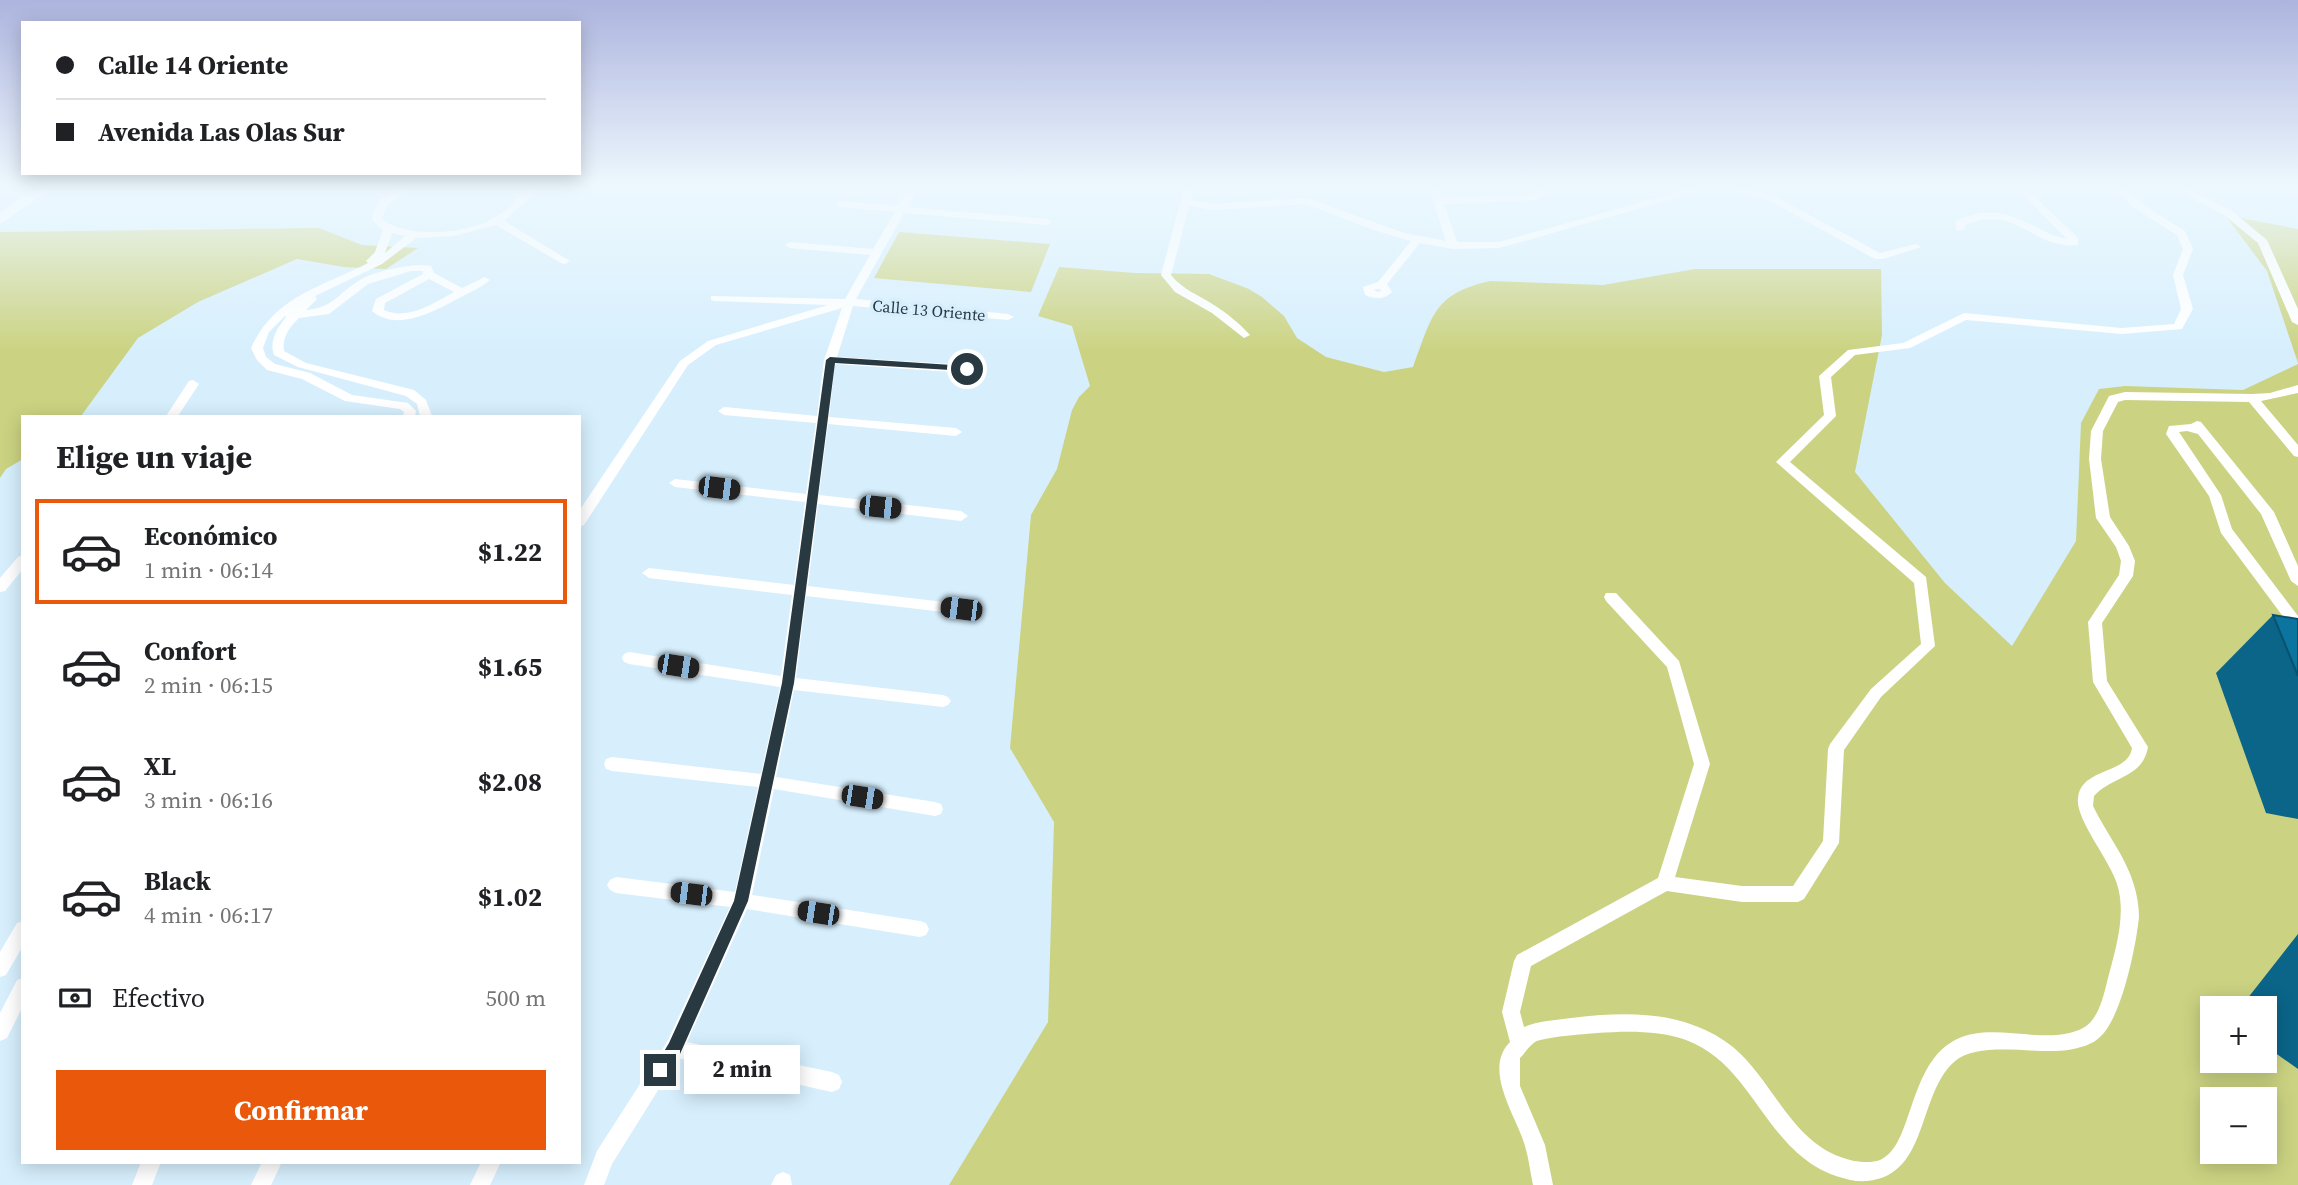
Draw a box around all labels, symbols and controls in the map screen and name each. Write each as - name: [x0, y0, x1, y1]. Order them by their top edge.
- text: Calle 14 Oriente: [98, 47, 288, 83]
- text: Avenida Las Olas Sur: [98, 114, 345, 150]
- street label: Calle 13 Oriente: [872, 294, 986, 326]
- route start: [951, 353, 983, 385]
- text: Elige un viaje: [56, 435, 252, 479]
- car: [697, 475, 742, 501]
- car: [859, 494, 902, 520]
- text: Económico: [144, 518, 277, 554]
- icon: car: [60, 520, 123, 583]
- text: $1.22: [478, 534, 542, 570]
- text: 1 min · 06:14: [144, 554, 273, 586]
- car: [939, 596, 984, 622]
- text: Confort: [144, 633, 236, 669]
- icon: car: [60, 635, 123, 698]
- text: $1.65: [478, 649, 542, 685]
- car: [656, 652, 701, 680]
- text: 2 min · 06:15: [144, 669, 273, 701]
- text: XL: [144, 748, 176, 784]
- icon: car: [60, 750, 123, 813]
- text: $2.08: [478, 764, 542, 800]
- car: [840, 783, 885, 811]
- text: 3 min · 06:16: [144, 784, 273, 816]
- text: Black: [144, 863, 211, 899]
- icon: car: [60, 865, 123, 928]
- text: $1.02: [478, 879, 542, 915]
- car: [669, 881, 714, 907]
- text: 4 min · 06:17: [144, 899, 273, 931]
- car: [796, 899, 841, 927]
- icon: cash: [56, 979, 94, 1017]
- text: Efectivo: [112, 980, 205, 1016]
- text: 500 m: [485, 982, 546, 1014]
- map controls: [2200, 996, 2277, 1164]
- button: +: [2200, 996, 2277, 1073]
- callout: 2 min: [684, 1046, 800, 1094]
- text: 2 min: [712, 1053, 772, 1085]
- route end: [644, 1054, 676, 1086]
- button: Confirmar: [56, 1070, 546, 1150]
- button: −: [2200, 1087, 2277, 1164]

